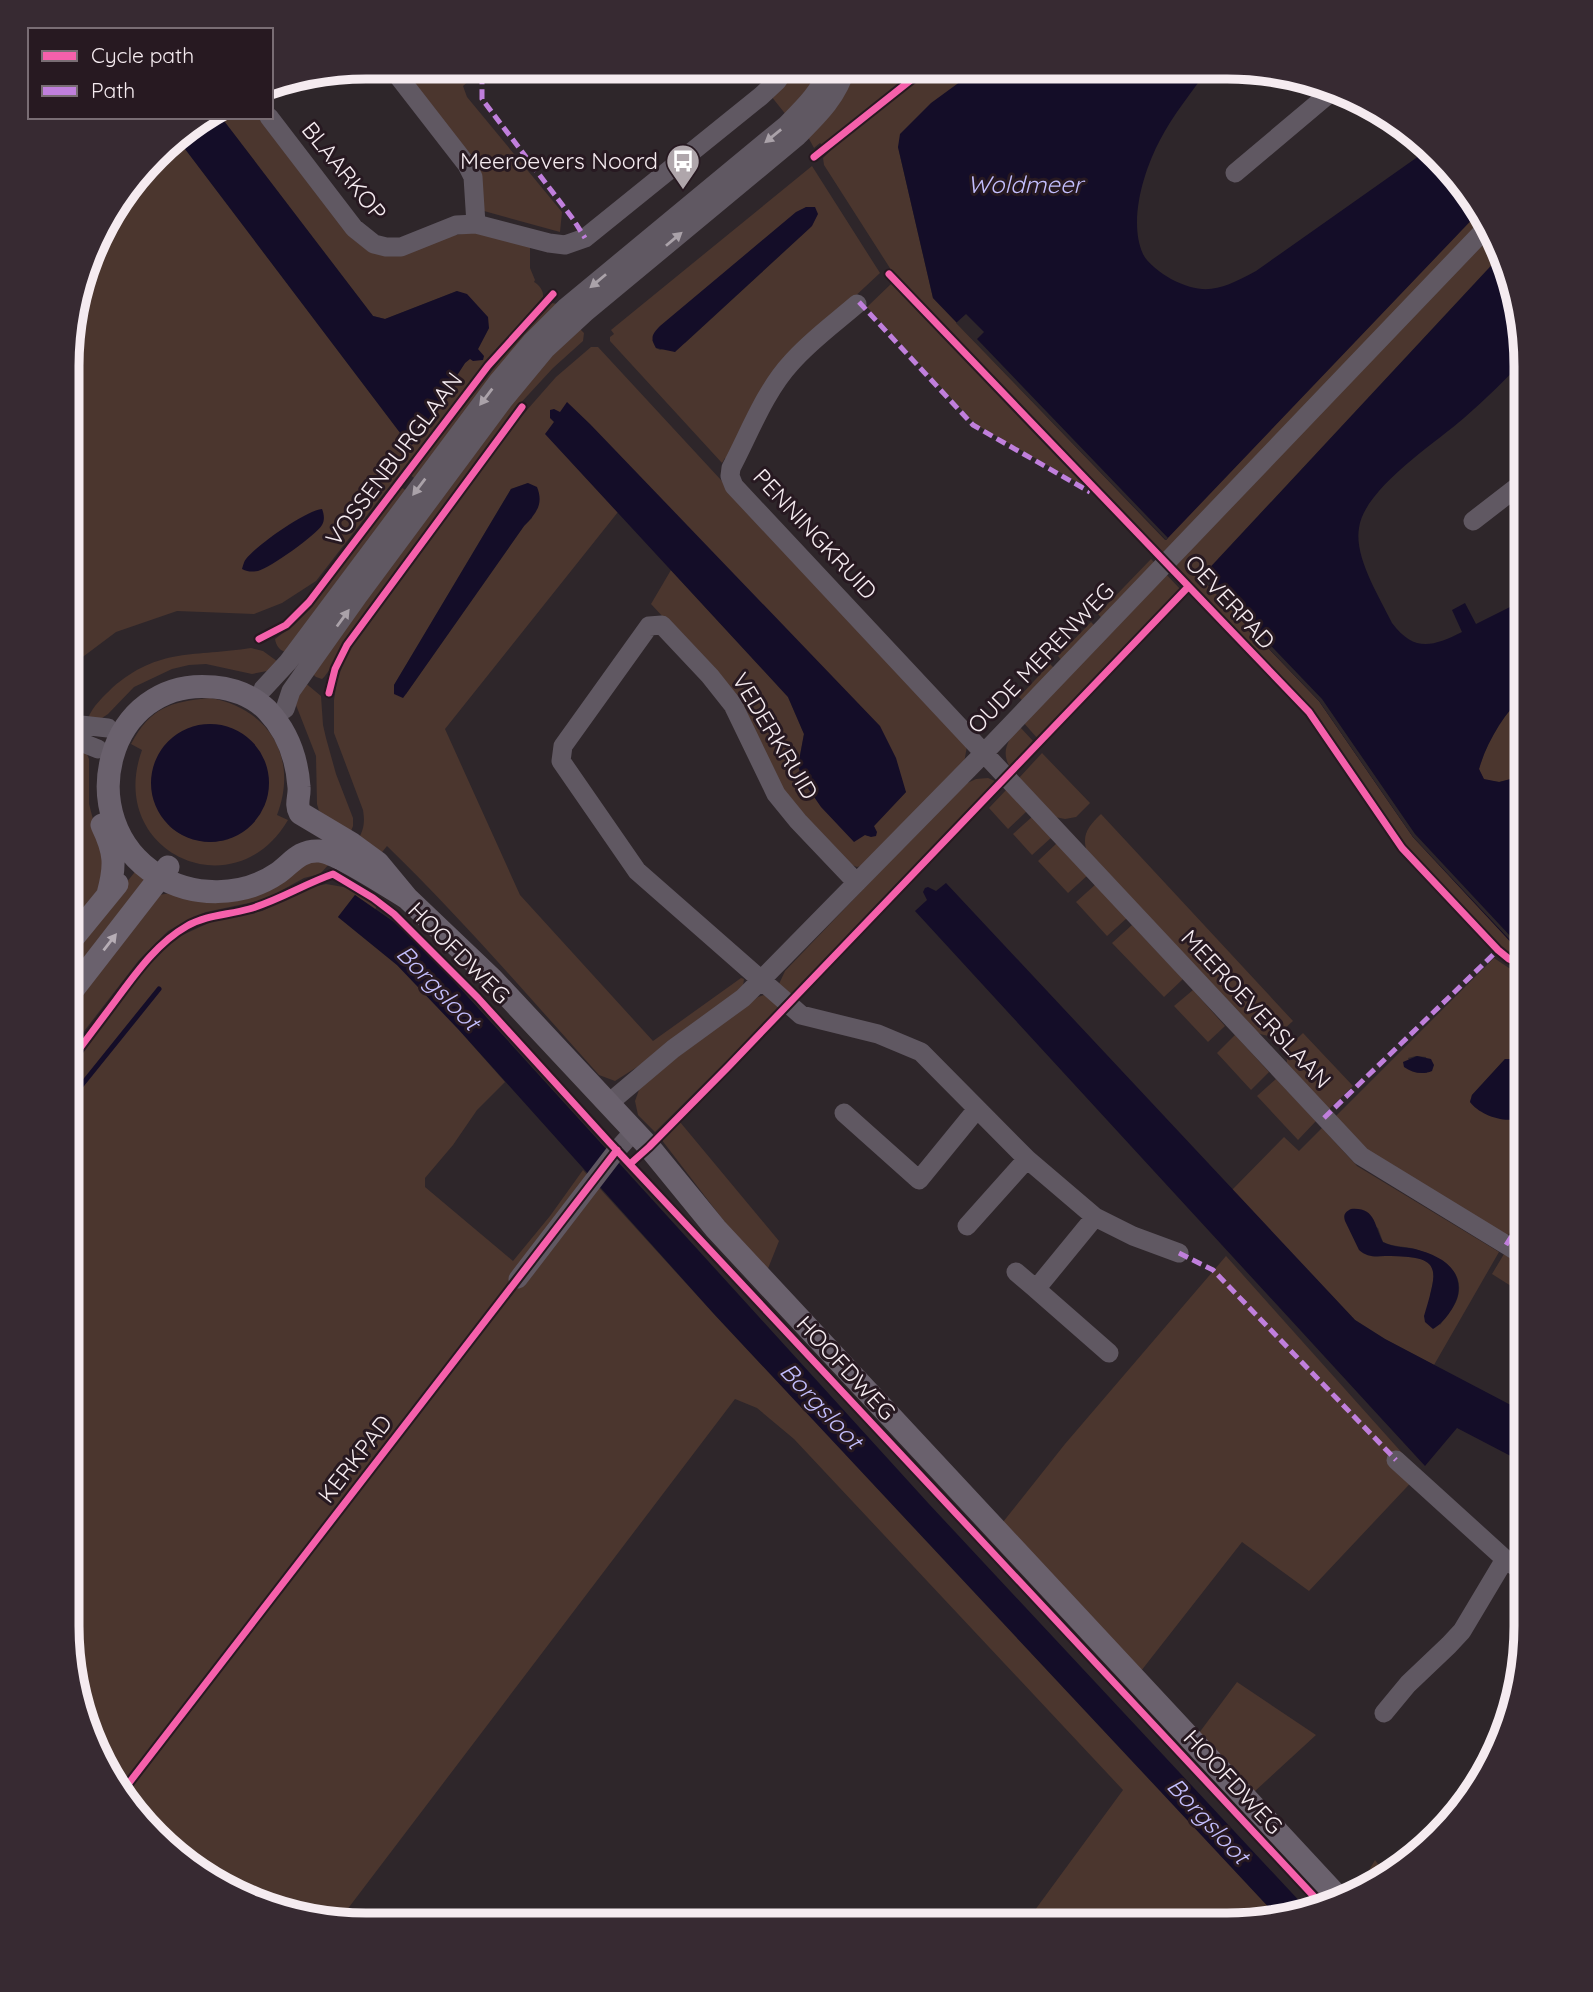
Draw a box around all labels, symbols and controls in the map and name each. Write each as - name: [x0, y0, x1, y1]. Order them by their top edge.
- legend: [28, 28, 273, 119]
- text: Cycle path: [91, 42, 194, 68]
- text: Path: [91, 77, 135, 103]
- street label: BLAARKOP: [296, 115, 393, 226]
- one-way arrow: [765, 128, 782, 143]
- bus stop icon: Meeroevers Noord: [664, 142, 702, 191]
- place label: Meeroevers Noord: [460, 146, 658, 175]
- water label: Woldmeer: [967, 169, 1085, 199]
- one-way arrow: [665, 231, 683, 246]
- one-way arrow: [589, 273, 606, 288]
- street label: VOSSENBURGLAAN: [319, 366, 468, 551]
- one-way arrow: [479, 388, 493, 406]
- street label: PENNINGKRUID: [747, 462, 883, 605]
- one-way arrow: [412, 478, 426, 497]
- street label: OEVERPAD: [1179, 548, 1281, 655]
- street label: OUDE MERENWEG: [961, 576, 1120, 739]
- one-way arrow: [336, 609, 350, 627]
- street label: VEDERKRUID: [726, 667, 825, 804]
- street label: HOOFDWEG: [402, 896, 516, 1010]
- street label: MEEROEVERSLAAN: [1175, 923, 1337, 1094]
- one-way arrow: [102, 934, 117, 952]
- water label: Borgsloot: [391, 938, 489, 1038]
- street label: HOOFDWEG: [791, 1309, 902, 1426]
- water label: Borgsloot: [774, 1356, 871, 1457]
- street label: KERKPAD: [311, 1409, 398, 1508]
- street label: HOOFDWEG: [1178, 1723, 1289, 1840]
- water label: Borgsloot: [1161, 1771, 1258, 1872]

